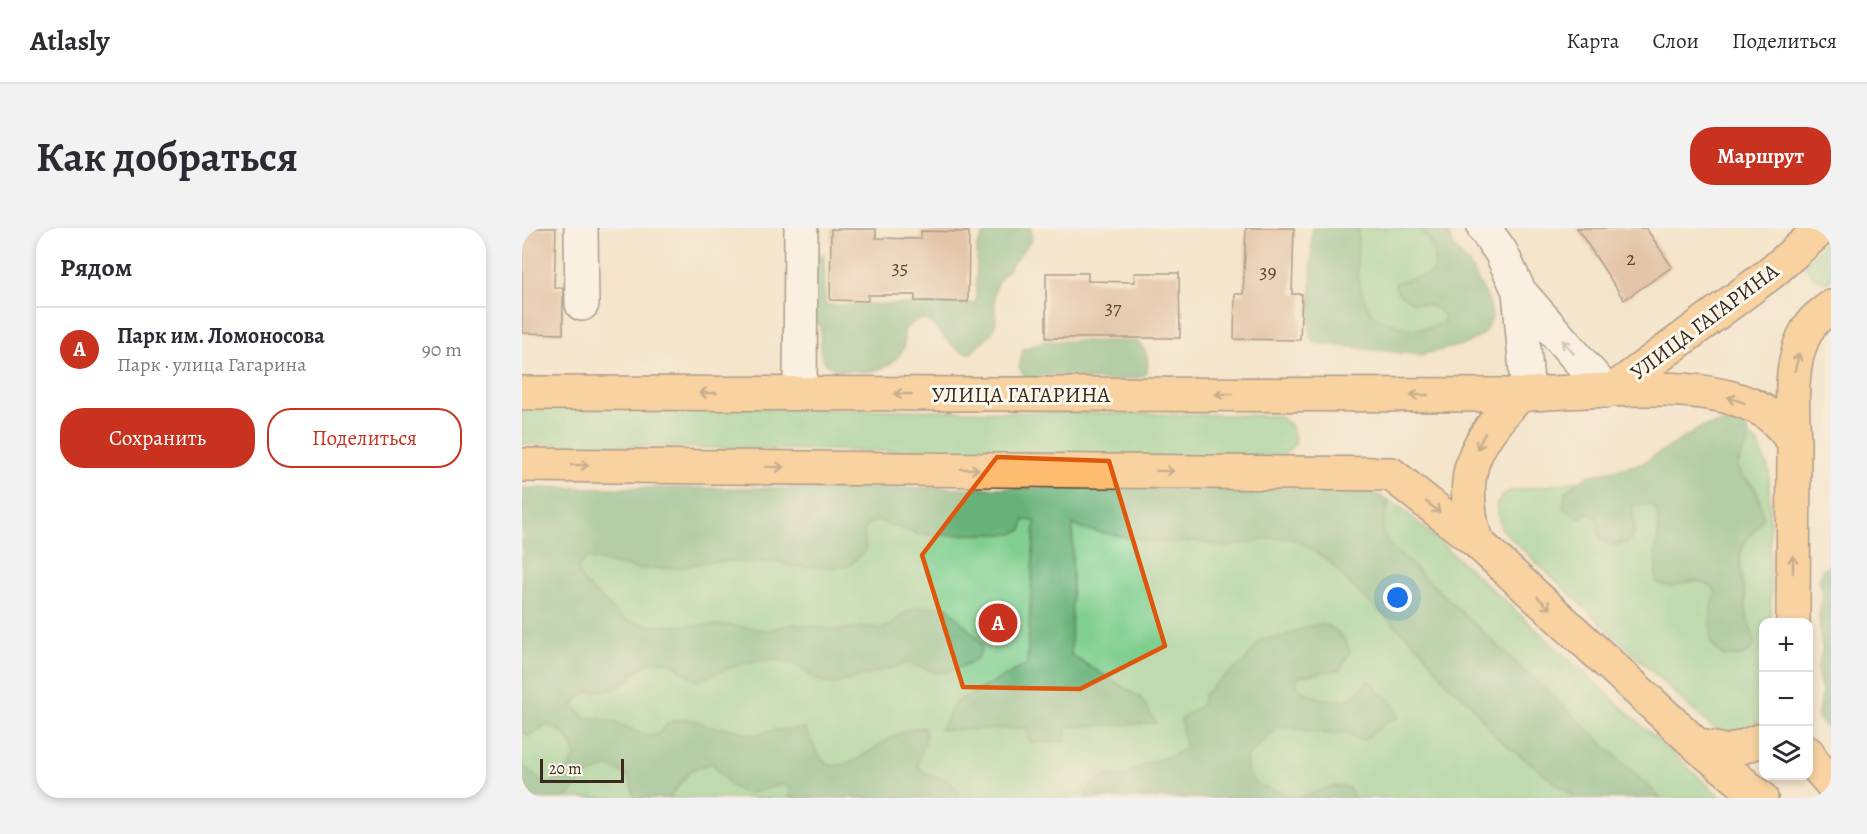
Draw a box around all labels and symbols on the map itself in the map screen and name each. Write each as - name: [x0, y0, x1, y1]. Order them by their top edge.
- house number: 2: [1626, 245, 1636, 272]
- house number: 35: [892, 254, 908, 281]
- street label: УЛИЦА ГАГАРИНА: [1624, 255, 1786, 387]
- house number: 39: [1259, 258, 1277, 285]
- house number: 37: [1105, 294, 1122, 321]
- one-way arrow: [1561, 339, 1574, 355]
- one-way arrow: [1792, 353, 1804, 372]
- street label: УЛИЦА ГАГАРИНА: [932, 380, 1111, 410]
- one-way arrow: [699, 387, 719, 399]
- one-way arrow: [894, 388, 914, 400]
- one-way arrow: [1215, 388, 1235, 400]
- one-way arrow: [1410, 389, 1430, 401]
- one-way arrow: [1727, 394, 1746, 405]
- one-way arrow: [1475, 432, 1487, 450]
- one-way arrow: [570, 460, 590, 471]
- one-way arrow: [765, 462, 785, 473]
- one-way arrow: [960, 463, 980, 475]
- one-way arrow: [1155, 465, 1175, 477]
- one-way arrow: [1425, 501, 1441, 514]
- one-way arrow: [1787, 555, 1799, 575]
- your location: [1383, 583, 1412, 612]
- one-way arrow: [1536, 596, 1551, 610]
- pin: A: [978, 600, 1018, 646]
- scale bar: [540, 756, 624, 784]

